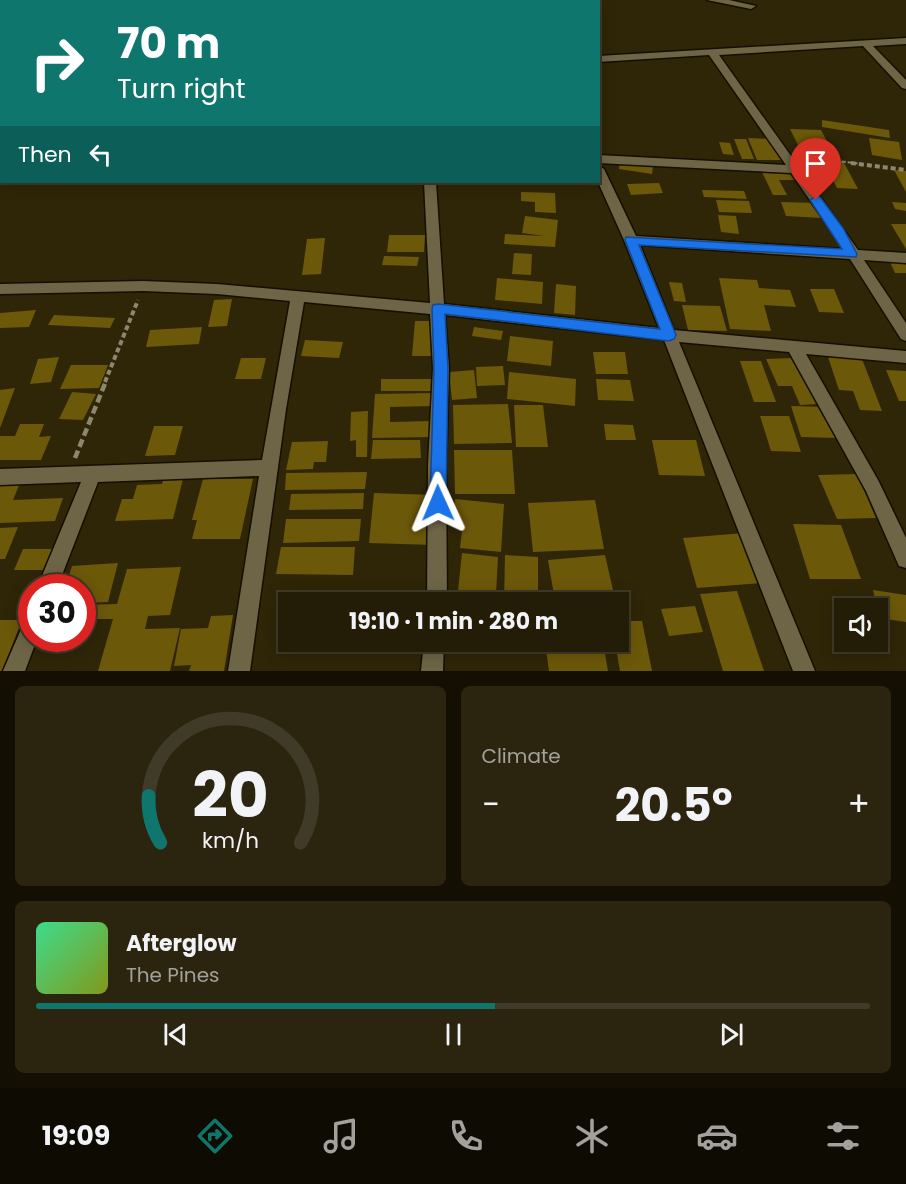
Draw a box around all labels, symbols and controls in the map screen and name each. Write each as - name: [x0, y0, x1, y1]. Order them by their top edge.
- text: 70 m: [117, 14, 220, 73]
- icon: right: [18, 24, 96, 102]
- text: Turn right: [117, 70, 246, 107]
- icon: left: [84, 138, 117, 171]
- pin: [790, 138, 841, 200]
- text: Then: [18, 139, 72, 170]
- icon: arrive: [799, 147, 832, 180]
- position arrow: [406, 471, 470, 535]
- speed limit sign: 30: [18, 574, 96, 652]
- map controls: [834, 598, 888, 652]
- button: sound: [834, 598, 888, 652]
- text: 19:10 · 1 min · 280 m: [349, 606, 558, 637]
- text: Climate: [482, 742, 561, 770]
- text: 20: [192, 751, 268, 839]
- text: 20.5°: [615, 774, 732, 837]
- text: −: [482, 781, 500, 828]
- text: +: [847, 781, 870, 828]
- text: km/h: [202, 825, 259, 856]
- text: Afterglow: [126, 928, 237, 959]
- text: The Pines: [126, 961, 220, 989]
- icon: previous: [159, 1018, 192, 1051]
- icon: pause: [437, 1018, 470, 1051]
- icon: next: [715, 1018, 748, 1051]
- icon: directions: [194, 1115, 236, 1157]
- icon: music: [320, 1115, 362, 1157]
- icon: phone: [445, 1115, 487, 1157]
- icon: climate: [571, 1115, 613, 1157]
- icon: car: [696, 1115, 738, 1157]
- icon: filters: [822, 1115, 864, 1157]
- text: 19:09: [42, 1117, 110, 1154]

